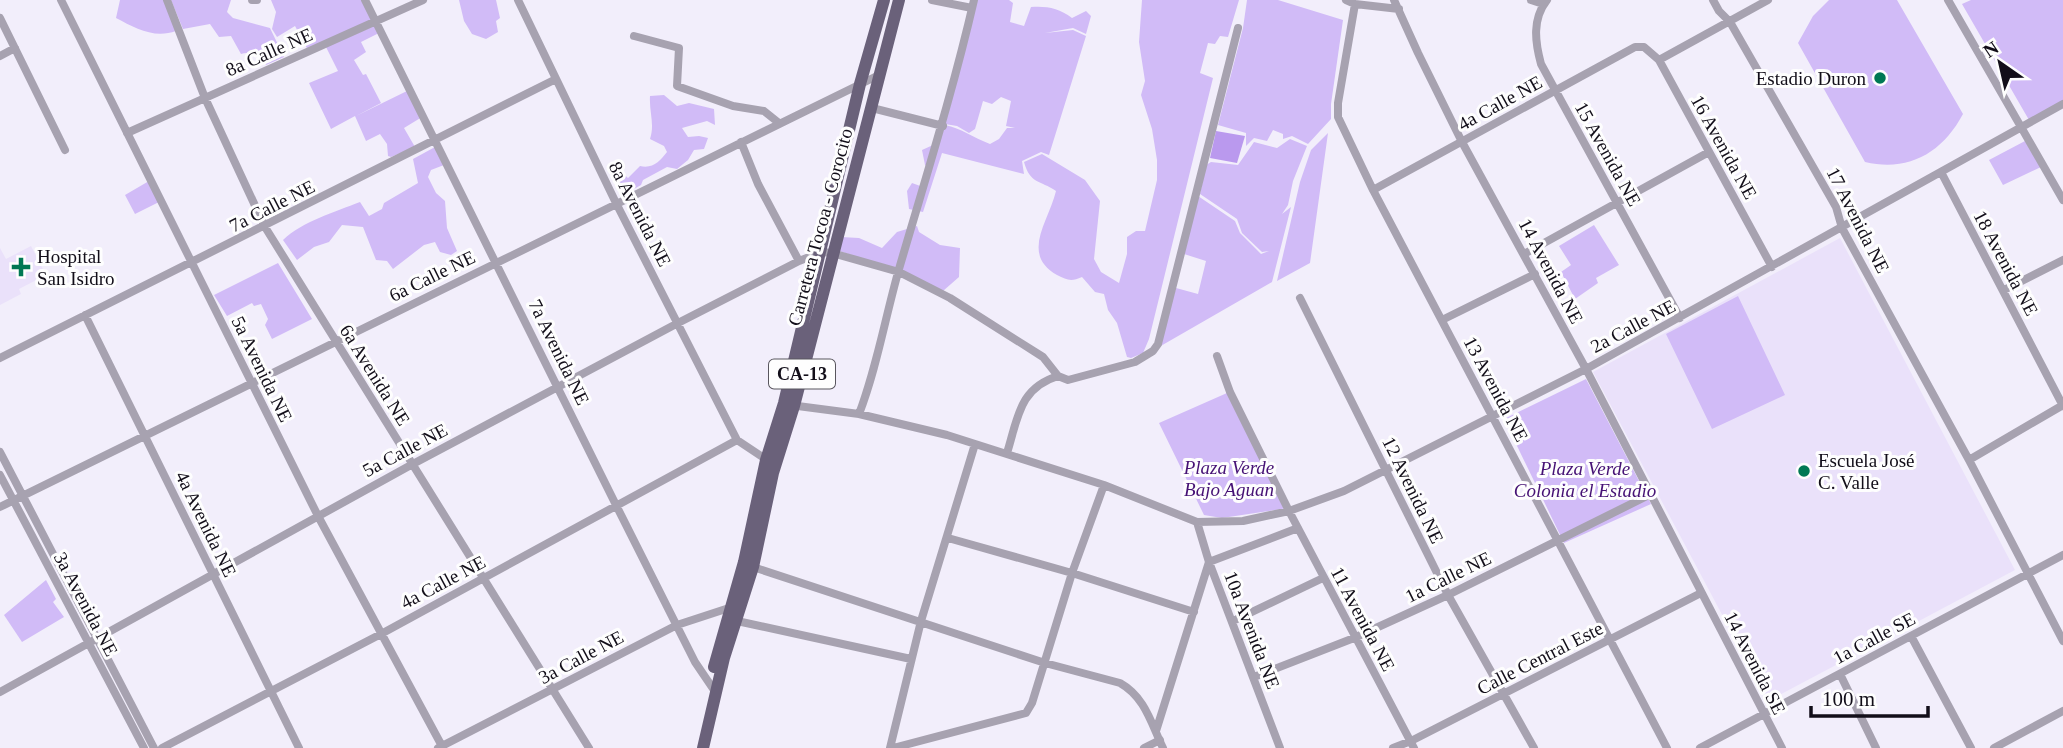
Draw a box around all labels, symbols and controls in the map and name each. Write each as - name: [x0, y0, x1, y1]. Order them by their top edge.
- street label: 8a Calle NE: [222, 24, 316, 80]
- north arrow: [1965, 28, 2035, 98]
- text: N: [1979, 37, 2003, 62]
- place label: Estadio Duron: [1756, 68, 1866, 89]
- marker: Estadio Duron: [1872, 70, 1888, 86]
- street label: 4a Calle NE: [1454, 71, 1546, 135]
- street label: 16 Avenida NE: [1687, 91, 1761, 203]
- street label: 15 Avenida NE: [1571, 98, 1645, 210]
- street label: Carretera Tocoa - Corocito: [784, 126, 856, 328]
- street label: 8a Avenida NE: [605, 158, 675, 270]
- street label: 17 Avenida NE: [1822, 164, 1894, 276]
- street label: 7a Calle NE: [226, 176, 318, 236]
- street label: 18 Avenida NE: [1970, 207, 2042, 319]
- street label: 14 Avenida NE: [1515, 215, 1587, 327]
- place label: Hospital San Isidro: [37, 246, 115, 289]
- street label: 6a Calle NE: [386, 246, 478, 306]
- marker: Hospital San Isidro: [11, 257, 31, 277]
- street label: 2a Calle NE: [1587, 295, 1679, 357]
- street label: 7a Avenida NE: [524, 296, 594, 408]
- street label: 5a Avenida NE: [227, 313, 297, 425]
- street label: 6a Avenida NE: [336, 321, 414, 429]
- street label: 13 Avenida NE: [1460, 333, 1532, 445]
- road number: CA-13: [769, 360, 835, 388]
- street label: 5a Calle NE: [359, 419, 451, 481]
- street label: 12 Avenida NE: [1378, 433, 1448, 547]
- place label: Escuela José C. Valle: [1818, 450, 1915, 493]
- park label: Plaza Verde Bajo Aguan: [1183, 457, 1274, 500]
- park label: Plaza Verde Colonia el Estadio: [1514, 458, 1656, 501]
- marker: Escuela José C. Valle: [1796, 463, 1812, 479]
- street label: 4a Avenida NE: [171, 468, 241, 580]
- street label: 1a Calle NE: [1402, 547, 1494, 607]
- street label: 3a Avenida NE: [50, 548, 122, 660]
- street label: 4a Calle NE: [397, 551, 489, 613]
- street label: 11 Avenida NE: [1327, 563, 1399, 675]
- street label: 10a Avenida NE: [1220, 568, 1284, 692]
- street label: 14 Avenida SE: [1720, 608, 1790, 718]
- street label: 1a Calle SE: [1829, 608, 1919, 668]
- street label: Calle Central Este: [1474, 617, 1606, 699]
- street label: 3a Calle NE: [535, 626, 627, 688]
- scale bar: [1811, 674, 1928, 718]
- text: 100 m: [1822, 687, 1875, 711]

